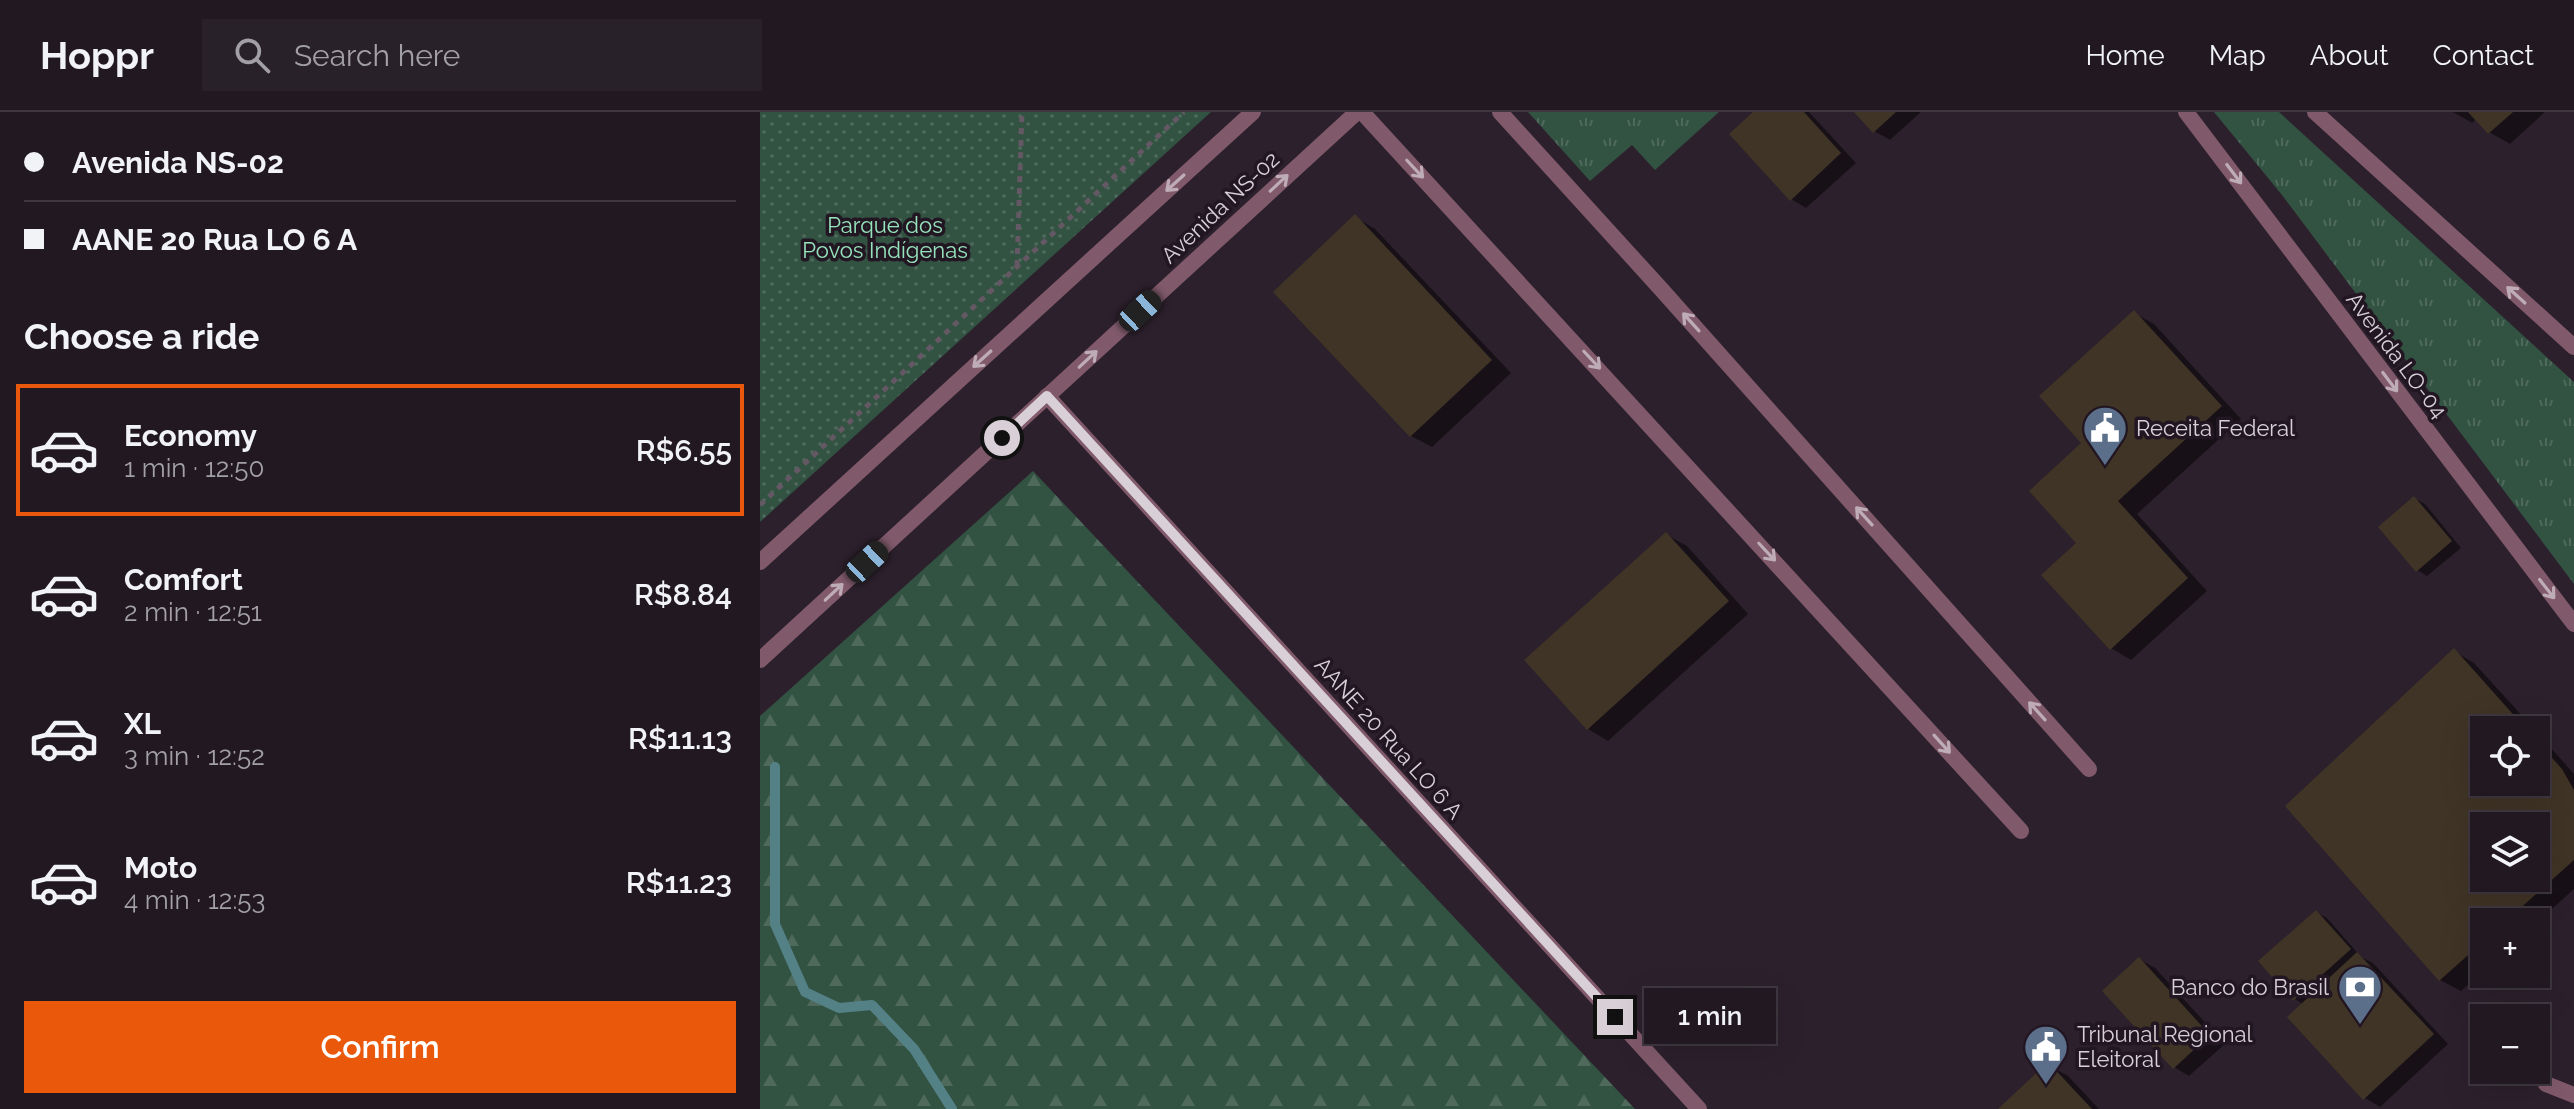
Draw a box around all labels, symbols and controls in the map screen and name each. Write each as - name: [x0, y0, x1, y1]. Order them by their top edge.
- search box: [202, 19, 762, 91]
- text: Hoppr: [40, 33, 154, 78]
- icon: search: [230, 33, 274, 77]
- text: Search here: [294, 38, 460, 73]
- text: Home: [2085, 39, 2165, 72]
- text: Map: [2209, 39, 2266, 72]
- text: About: [2310, 39, 2389, 72]
- text: Contact: [2433, 39, 2534, 72]
- text: Avenida NS-02: [72, 145, 284, 180]
- street label: Avenida NS-02: [1156, 146, 1284, 268]
- one-way arrow: [1406, 159, 1424, 179]
- one-way arrow: [2225, 163, 2242, 184]
- one-way arrow: [1165, 174, 1185, 192]
- one-way arrow: [1269, 174, 1289, 193]
- park label: Parque dos Povos Indígenas: [802, 212, 968, 263]
- text: AANE 20 Rua LO 6 A: [72, 222, 357, 257]
- car: [1114, 286, 1166, 336]
- one-way arrow: [2507, 286, 2527, 304]
- street label: Avenida LO-04: [2341, 287, 2453, 423]
- one-way arrow: [1682, 313, 1700, 333]
- text: Choose a ride: [24, 315, 259, 357]
- one-way arrow: [973, 349, 993, 367]
- one-way arrow: [1077, 350, 1097, 368]
- one-way arrow: [1582, 350, 1600, 370]
- one-way arrow: [2381, 371, 2398, 392]
- public building icon: Receita Federal: [2081, 404, 2129, 467]
- icon: car: [28, 414, 100, 486]
- place label: Receita Federal: [2136, 415, 2295, 441]
- text: Economy: [124, 418, 257, 453]
- route start: [984, 420, 1020, 456]
- text: R$6.55: [636, 433, 732, 468]
- text: 1 min · 12:50: [124, 453, 264, 483]
- one-way arrow: [1855, 507, 1873, 527]
- car: [841, 537, 893, 587]
- one-way arrow: [1758, 542, 1777, 562]
- icon: car: [28, 558, 100, 630]
- text: Comfort: [124, 562, 243, 597]
- text: R$8.84: [634, 577, 732, 612]
- one-way arrow: [2539, 578, 2556, 599]
- one-way arrow: [824, 583, 844, 601]
- text: 2 min · 12:51: [124, 597, 262, 627]
- street label: AANE 20 Rua LO 6 A: [1310, 652, 1469, 824]
- one-way arrow: [2028, 701, 2046, 721]
- icon: car: [28, 702, 100, 774]
- text: XL: [124, 706, 161, 741]
- map controls: [2470, 716, 2550, 1084]
- button: locate: [2470, 716, 2550, 796]
- text: R$11.13: [628, 721, 732, 756]
- one-way arrow: [1933, 734, 1951, 754]
- text: 3 min · 12:52: [124, 741, 265, 771]
- button: layers: [2470, 812, 2550, 892]
- icon: car: [28, 846, 100, 918]
- text: Moto: [124, 850, 197, 885]
- text: R$11.23: [626, 865, 732, 900]
- text: 4 min · 12:53: [124, 885, 265, 915]
- button: +: [2470, 908, 2550, 988]
- bank icon: Banco do Brasil: [2336, 963, 2384, 1026]
- place label: Banco do Brasil: [2171, 974, 2329, 1000]
- callout: 1 min: [1643, 989, 1775, 1045]
- route end: [1597, 999, 1633, 1035]
- button: Confirm: [24, 1001, 736, 1093]
- text: 1 min: [1678, 1001, 1742, 1031]
- button: −: [2470, 1004, 2550, 1084]
- place label: Tribunal Regional Eleitoral: [2077, 1021, 2253, 1072]
- public building icon: Tribunal Regional Eleitoral: [2022, 1023, 2070, 1086]

